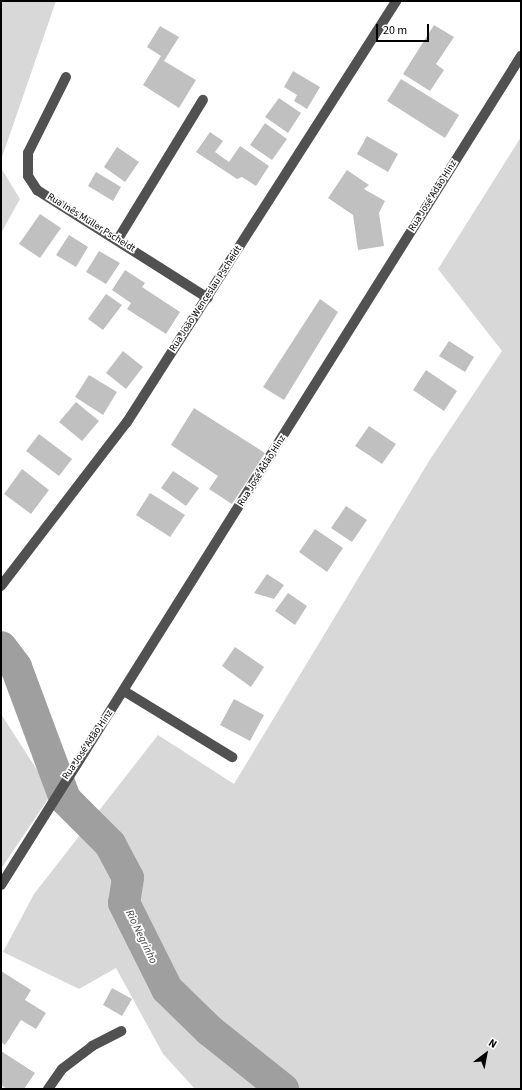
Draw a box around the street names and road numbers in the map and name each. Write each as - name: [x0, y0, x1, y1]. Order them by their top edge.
- street label: Rua José Adão Hinz: [406, 158, 460, 234]
- street label: Rua Inês Müller Pscheidt: [45, 191, 137, 255]
- street label: Rua João Wenceslau Pscheidt: [167, 244, 245, 354]
- street label: Rua José Adão Hinz: [235, 433, 289, 509]
- street label: Rua José Adão Hinz: [60, 708, 116, 782]

